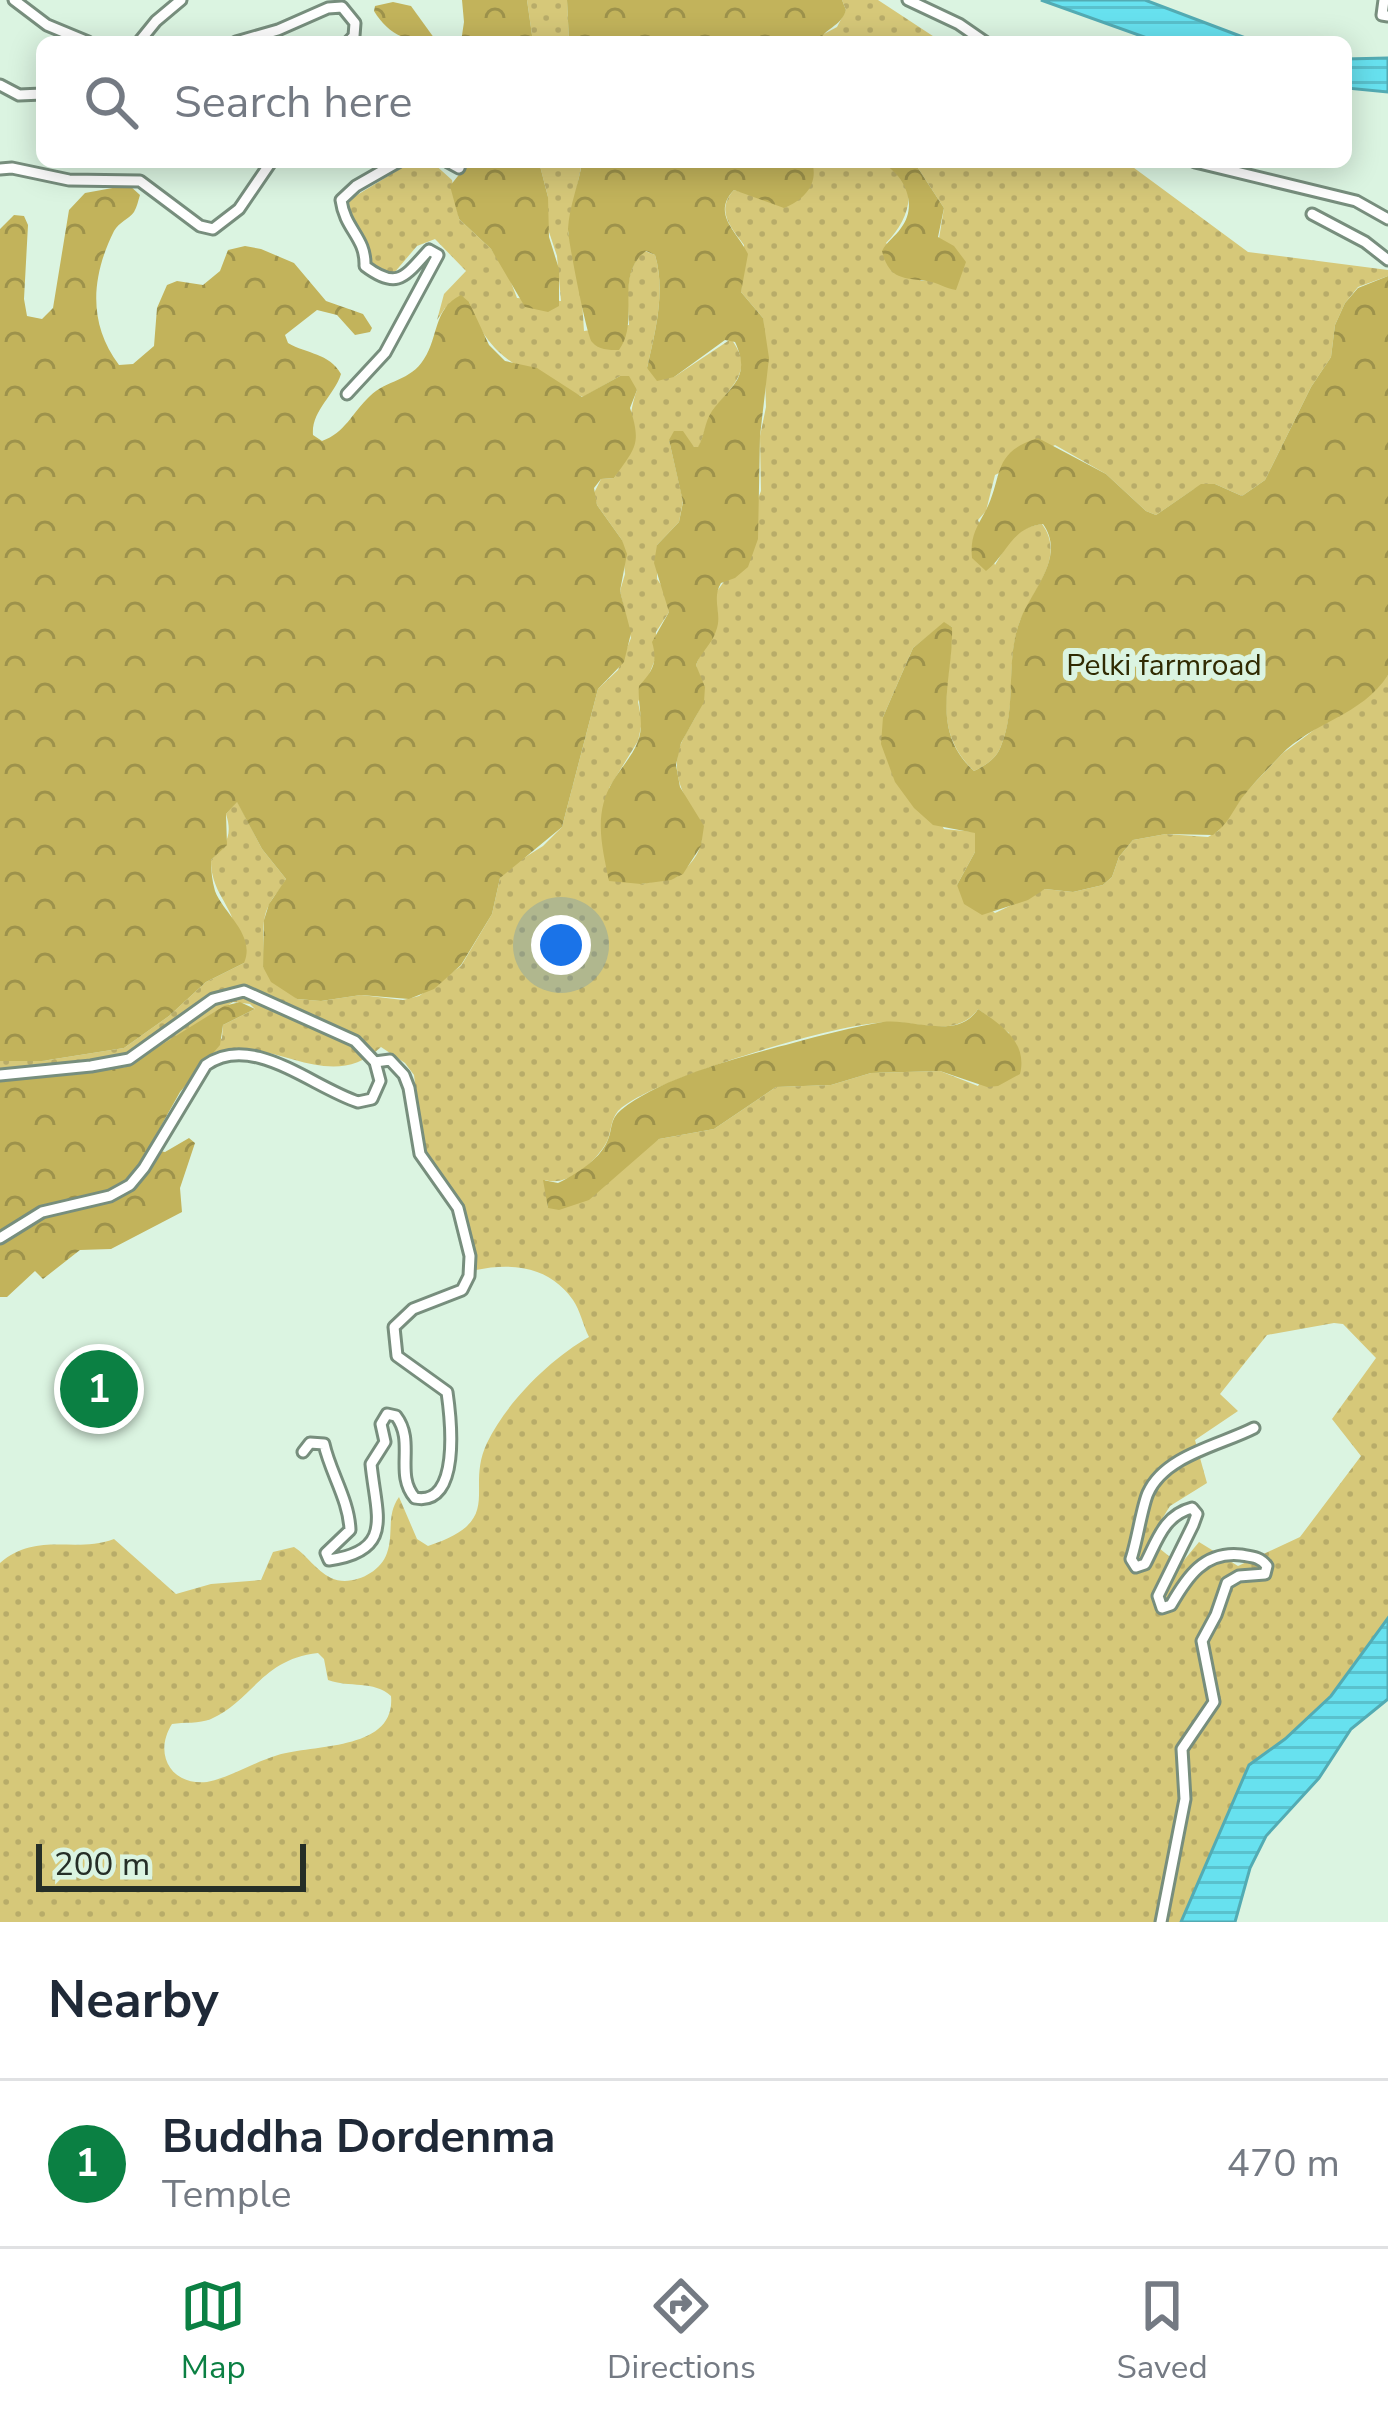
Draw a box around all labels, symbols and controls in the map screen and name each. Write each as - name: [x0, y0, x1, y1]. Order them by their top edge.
- search box: [36, 36, 1352, 168]
- icon: search: [78, 69, 144, 135]
- text: Search here: [174, 72, 413, 133]
- park label: Pelki farmroad: [1066, 645, 1262, 686]
- your location: [531, 915, 591, 975]
- pin: 1: [60, 1344, 138, 1434]
- scale bar: [36, 1838, 306, 1891]
- text: 200 m: [54, 1842, 150, 1887]
- text: Nearby: [48, 1965, 219, 2035]
- text: Buddha Dordenma: [162, 2107, 555, 2168]
- text: 1: [75, 2137, 99, 2190]
- text: 470 m: [1226, 2137, 1340, 2190]
- text: Temple: [162, 2168, 291, 2221]
- tab: Map: [180, 2273, 246, 2390]
- tab: Directions: [607, 2273, 756, 2390]
- tab: Saved: [1116, 2273, 1208, 2390]

